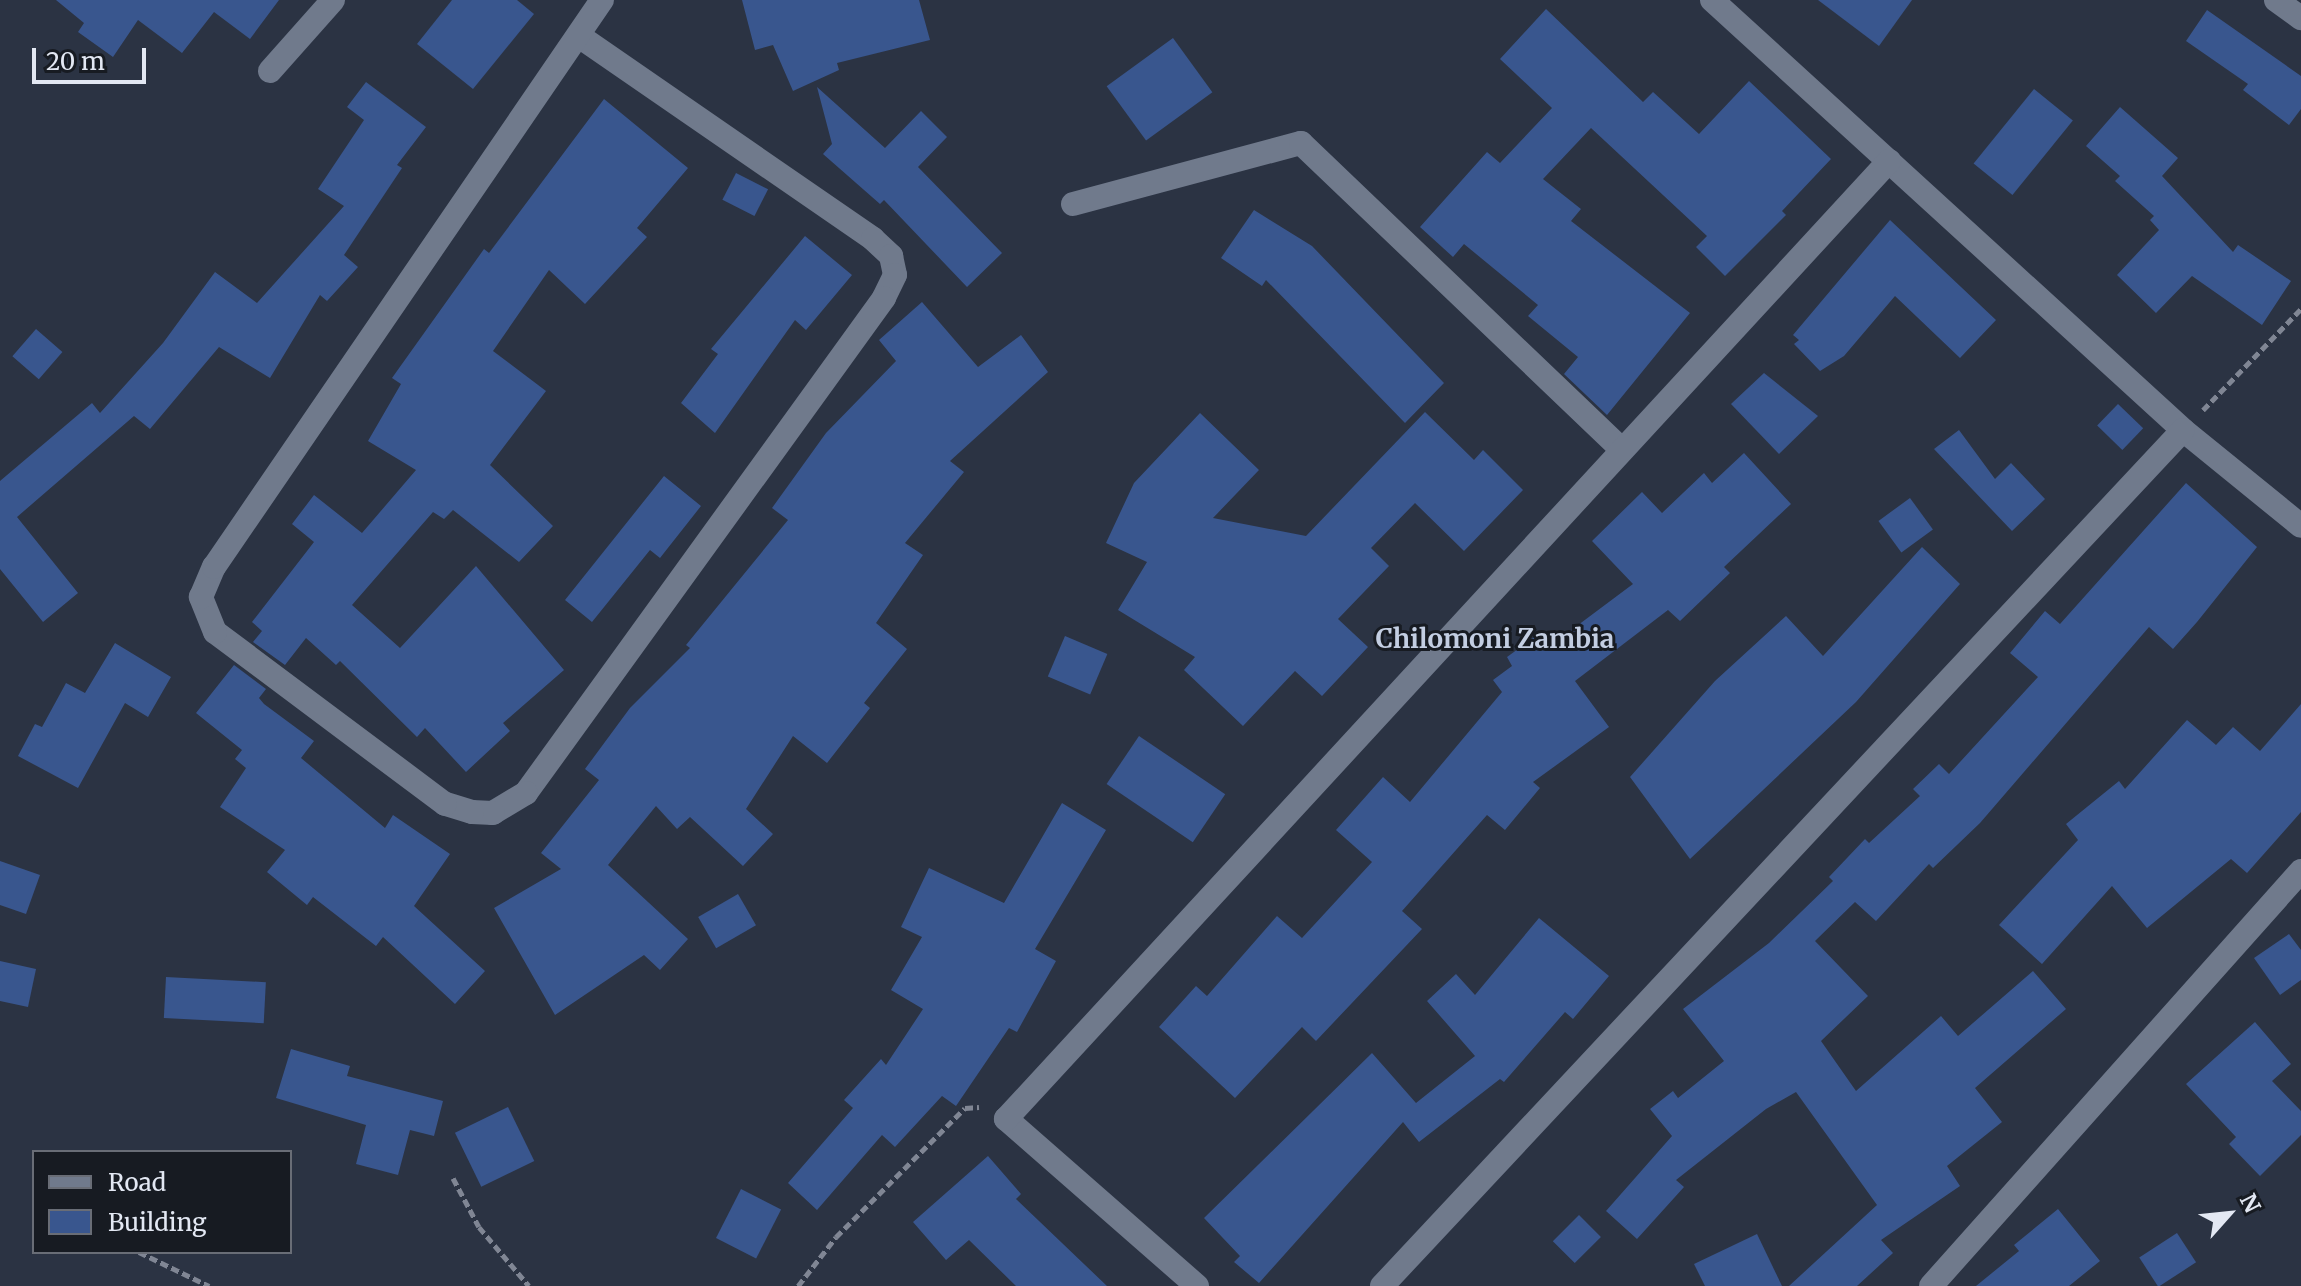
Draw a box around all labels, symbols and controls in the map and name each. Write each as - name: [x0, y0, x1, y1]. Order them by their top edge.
- scale bar: [36, 32, 150, 82]
- text: 20 m: [46, 46, 105, 77]
- district label: Chilomoni Zambia: [1376, 623, 1614, 655]
- legend: [32, 1150, 292, 1254]
- text: Road: [108, 1167, 166, 1198]
- north arrow: [2189, 1174, 2269, 1254]
- text: N: [2234, 1189, 2267, 1217]
- text: Building: [108, 1207, 207, 1238]

